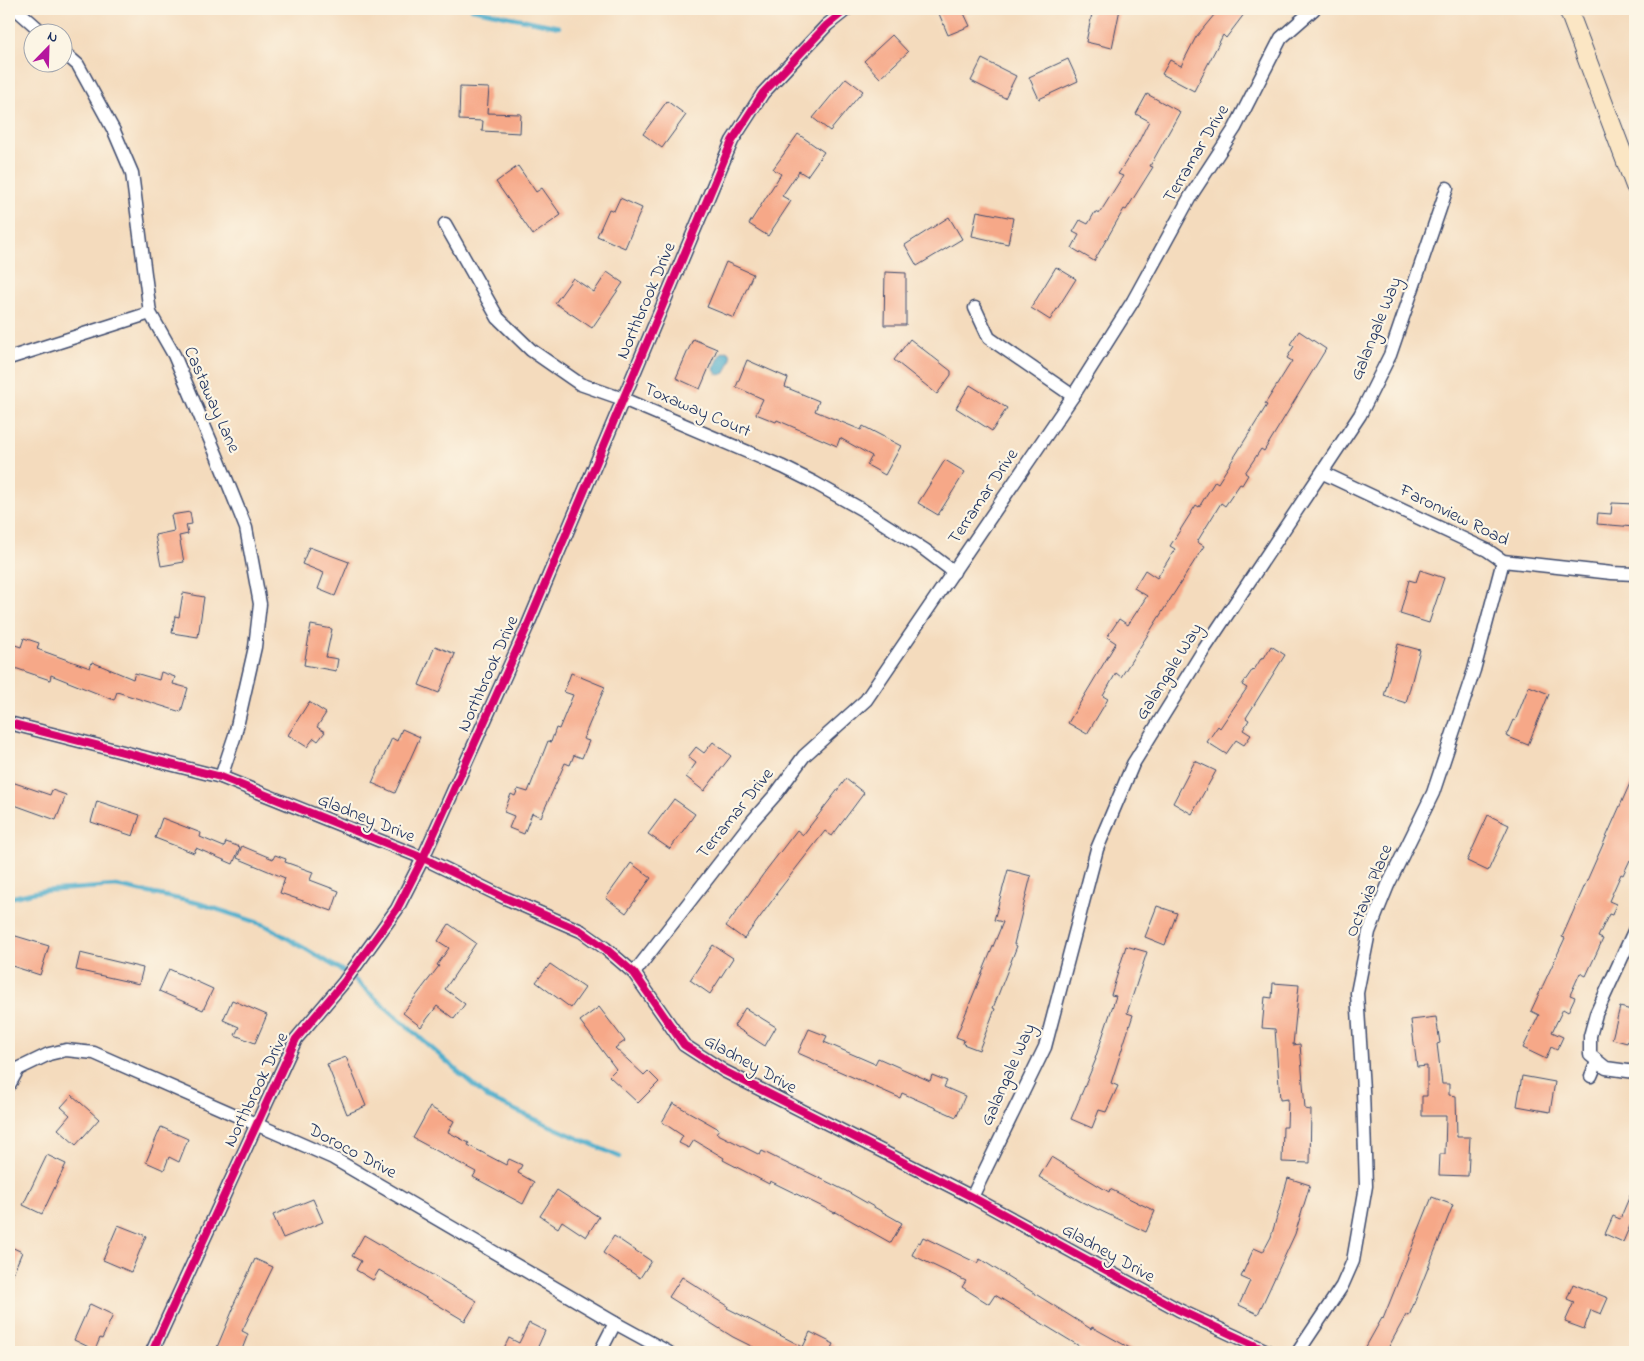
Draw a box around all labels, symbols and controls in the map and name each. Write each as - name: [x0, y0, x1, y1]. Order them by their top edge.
- north arrow: [22, 22, 72, 72]
- text: N: [44, 26, 61, 49]
- street label: Terramar Drive: [1157, 99, 1237, 208]
- street label: Northbrook Drive: [611, 238, 684, 364]
- street label: Galangale Way: [1344, 273, 1411, 385]
- street label: Castaway Lane: [176, 343, 246, 458]
- street label: Toxaway Court: [640, 377, 754, 445]
- street label: Terramar Drive: [942, 443, 1026, 550]
- street label: Faronview Road: [1394, 478, 1513, 554]
- street label: Northbrook Drive: [452, 611, 527, 736]
- street label: Galangale Way: [1130, 619, 1211, 726]
- street label: Terramar Drive: [691, 762, 781, 865]
- street label: Gladney Drive: [313, 788, 420, 851]
- street label: Octavia Place: [1340, 840, 1401, 941]
- street label: Galangale Way: [975, 1020, 1044, 1131]
- street label: Northbrook Drive: [218, 1027, 296, 1152]
- street label: Gladney Drive: [699, 1029, 802, 1102]
- street label: Doroco Drive: [302, 1117, 402, 1187]
- street label: Gladney Drive: [1057, 1218, 1160, 1291]

